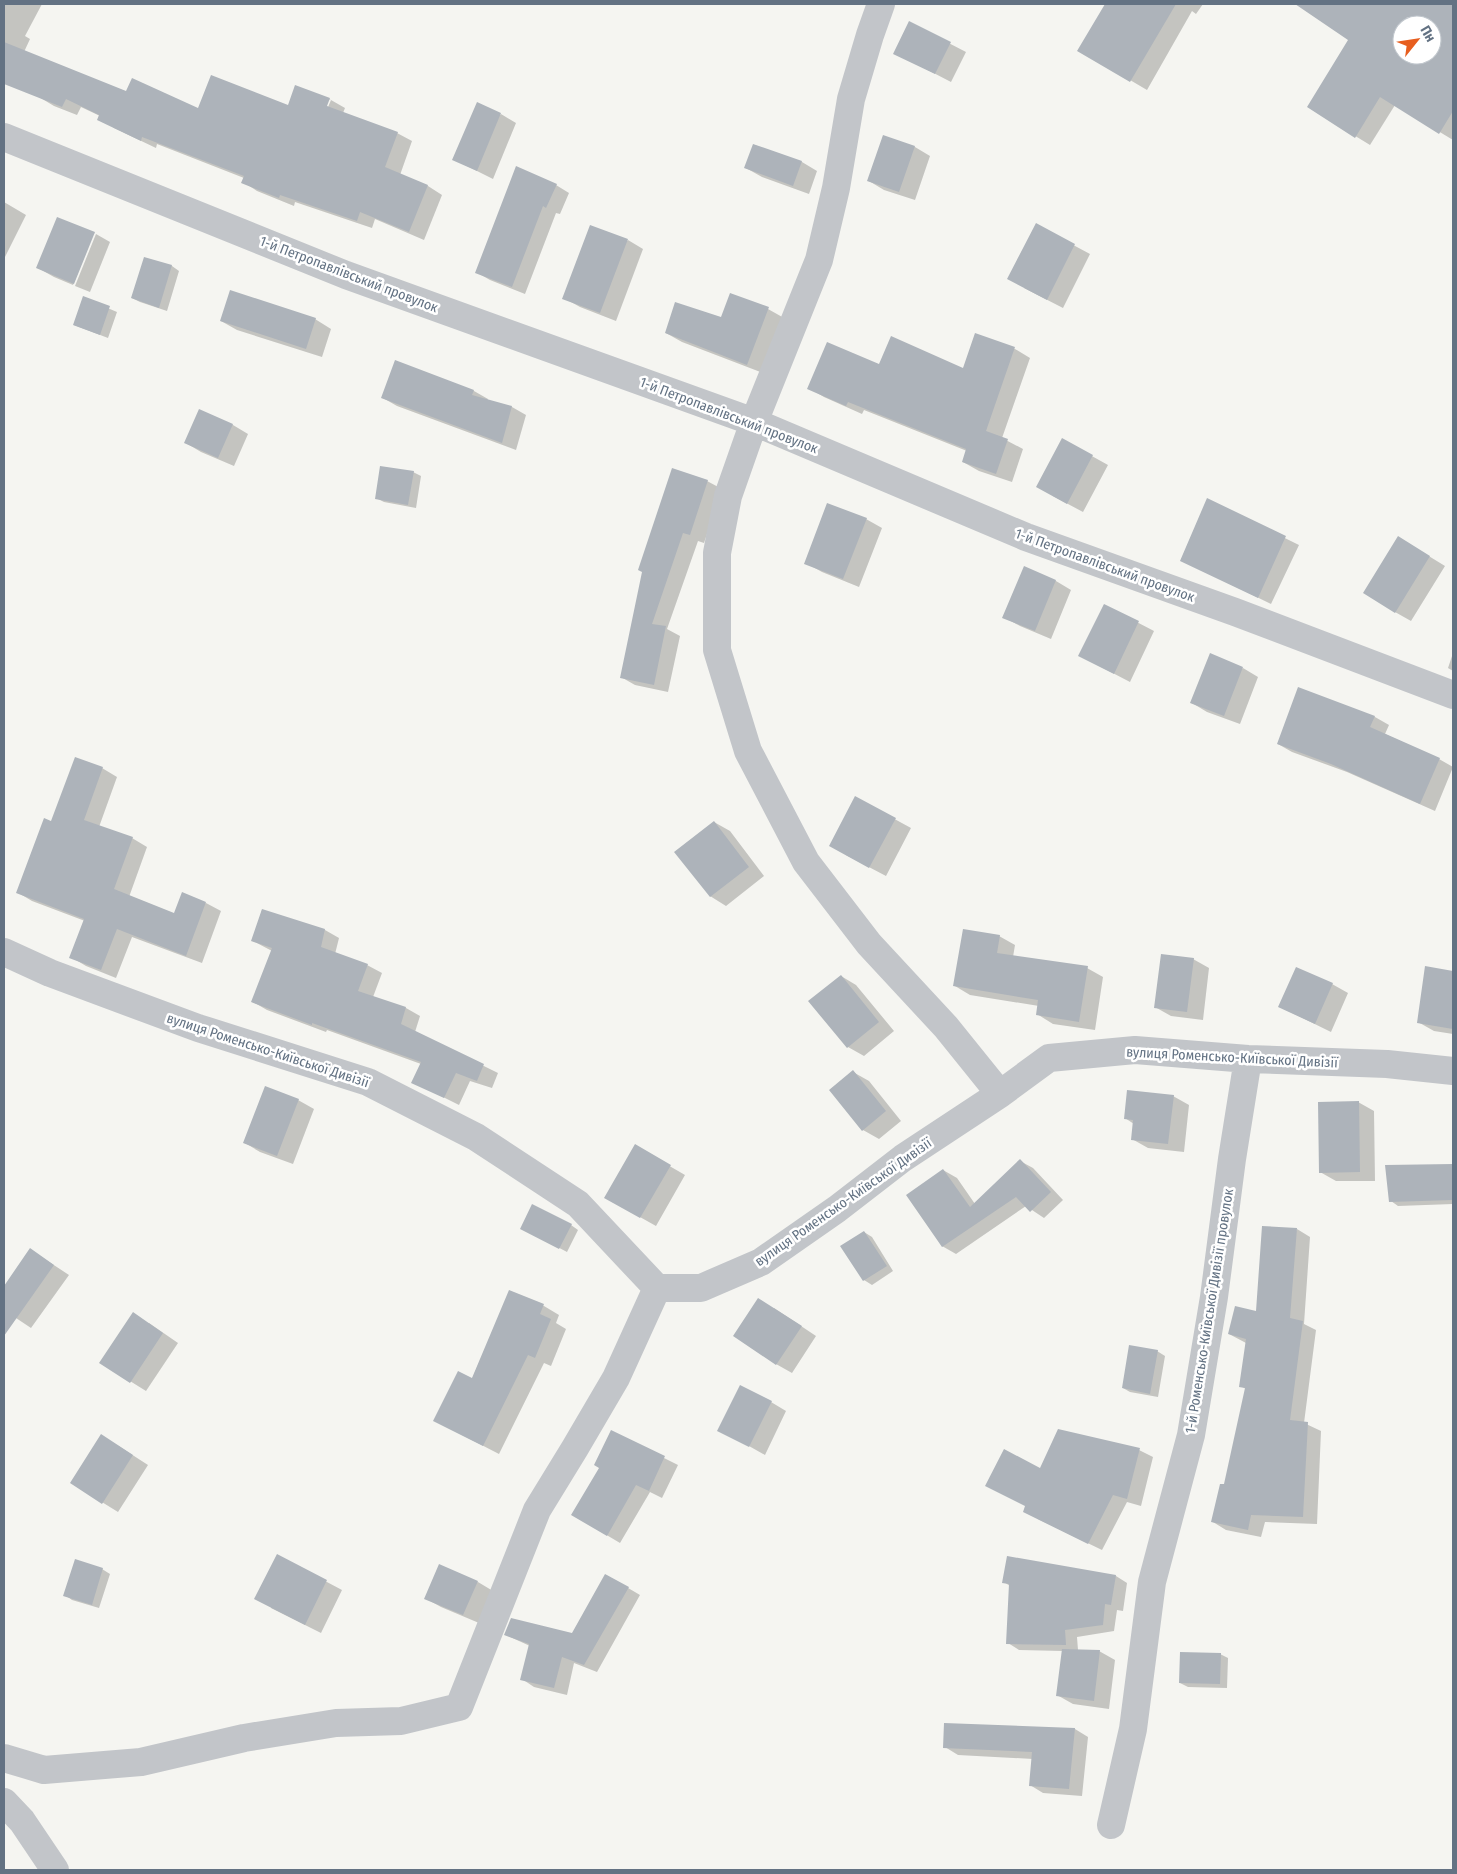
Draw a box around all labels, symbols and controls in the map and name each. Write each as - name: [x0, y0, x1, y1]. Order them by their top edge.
- north arrow: [1392, 15, 1442, 65]
- text: Пн: [1416, 23, 1439, 45]
- street label: 1-й Петропавлівський провулок: [257, 233, 441, 317]
- street label: 1-й Петропавлівський провулок: [637, 374, 821, 458]
- street label: 1-й Петропавлівський провулок: [1013, 525, 1197, 606]
- street label: вулиця Роменсько-Київської Дивізії: [164, 1010, 372, 1091]
- street label: вулиця Роменсько-Київської Дивізії: [1126, 1043, 1339, 1072]
- street label: вулиця Роменсько-Київської Дивізії: [752, 1134, 935, 1270]
- street label: 1-й Роменсько-Київської Дивізії провулок: [1182, 1187, 1237, 1435]

